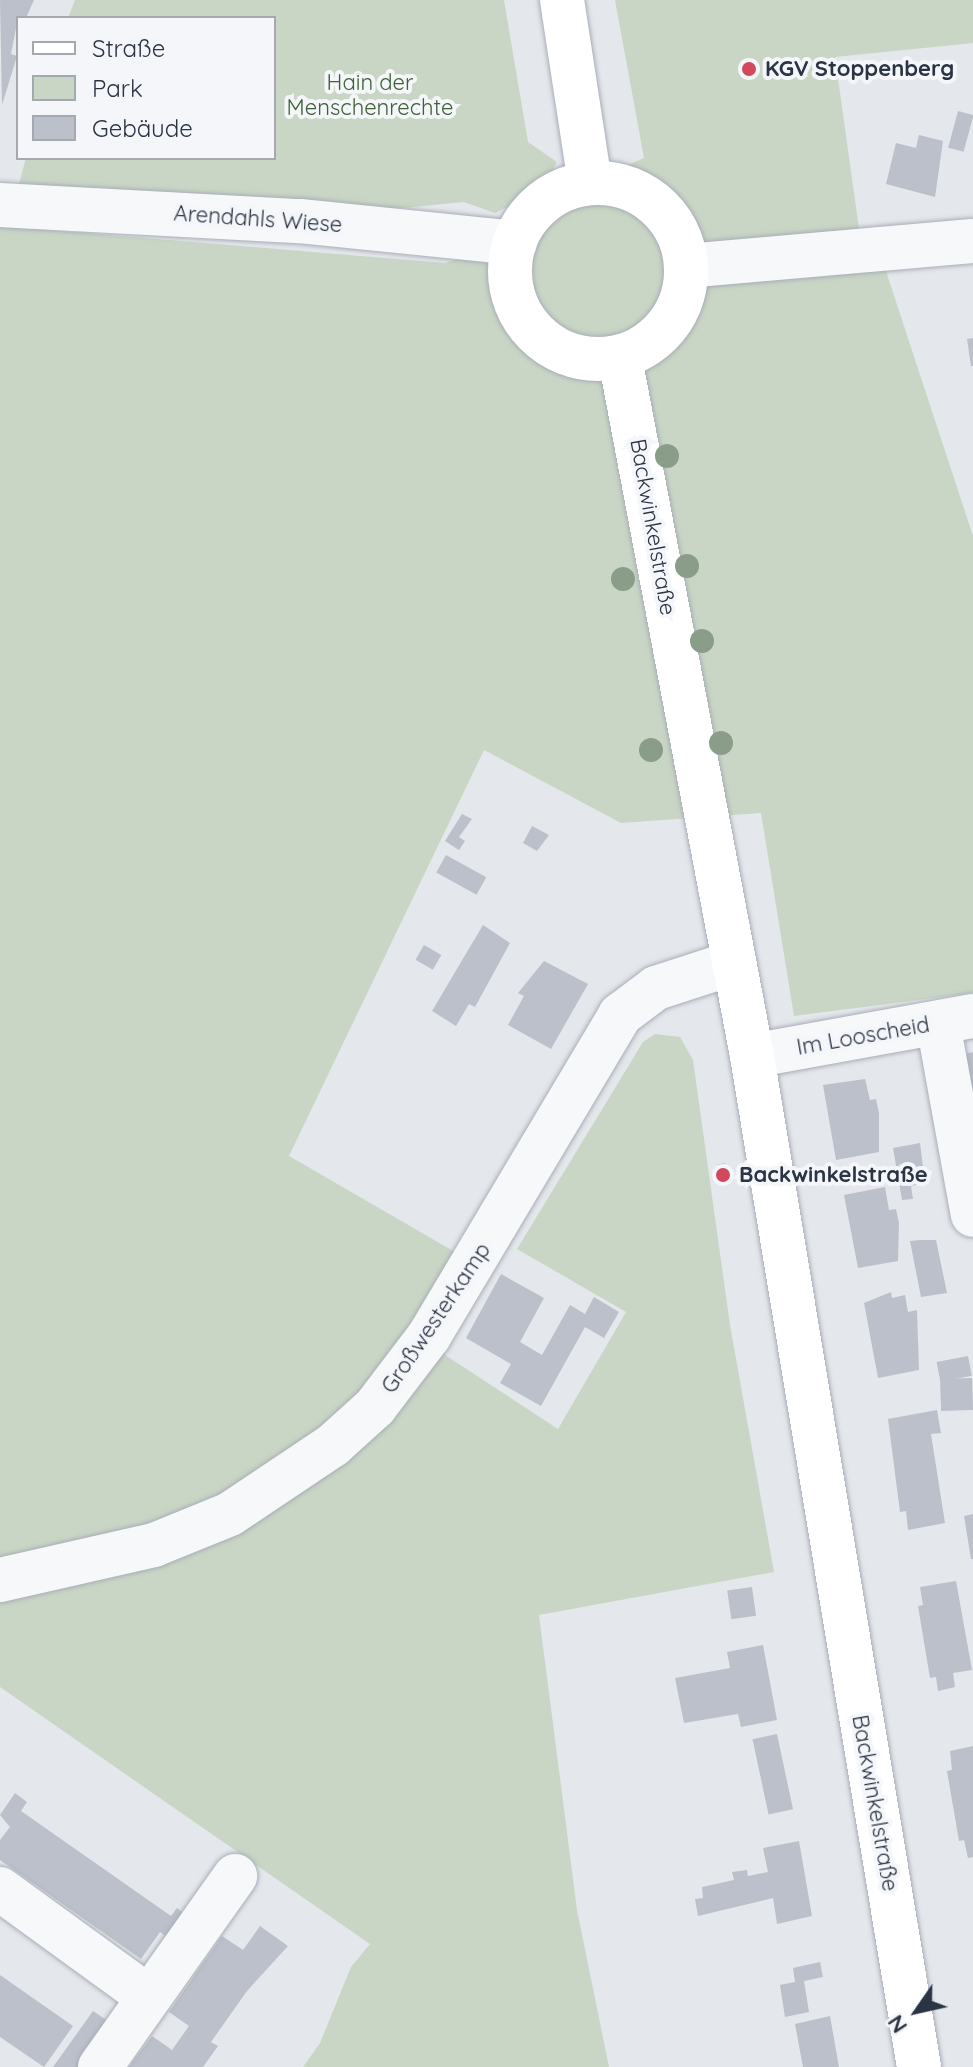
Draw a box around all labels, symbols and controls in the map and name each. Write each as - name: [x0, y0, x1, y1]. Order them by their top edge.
- legend: [16, 16, 276, 160]
- text: Straße: [92, 33, 165, 63]
- place label: KGV Stoppenberg: [765, 56, 954, 82]
- marker: KGV Stoppenberg: [740, 60, 758, 78]
- park label: Hain der Menschenrechte: [287, 69, 453, 120]
- text: Park: [92, 73, 143, 103]
- text: Gebäude: [92, 113, 193, 143]
- street label: Arendahls Wiese: [173, 200, 343, 238]
- street label: Backwinkelstraße: [624, 437, 682, 617]
- street label: Im Looscheid: [794, 1011, 932, 1061]
- place label: Backwinkelstraße: [739, 1162, 928, 1188]
- marker: Backwinkelstraße: [714, 1166, 732, 1184]
- street label: Großwesterkamp: [376, 1238, 496, 1398]
- street label: Backwinkelstraße: [846, 1713, 904, 1893]
- north arrow: [877, 1971, 957, 2051]
- text: N: [881, 2010, 913, 2039]

